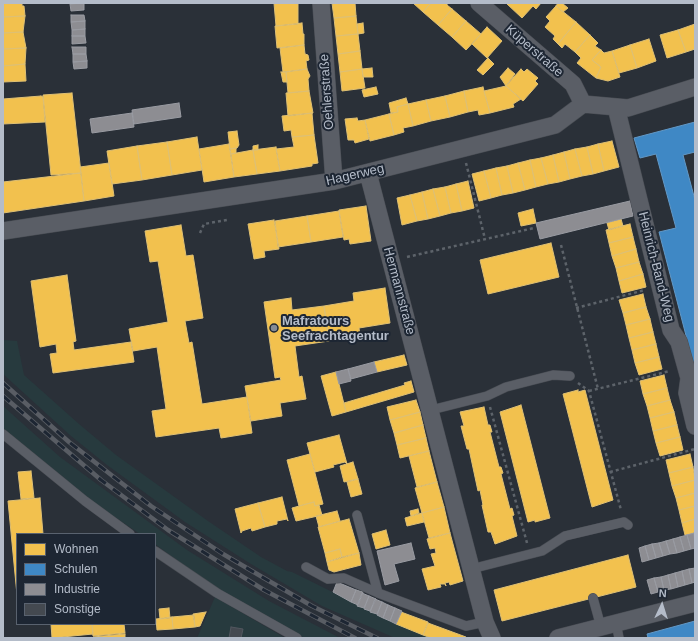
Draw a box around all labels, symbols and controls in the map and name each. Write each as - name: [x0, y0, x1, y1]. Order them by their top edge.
- street label: Küperstraße: [502, 22, 566, 80]
- street label: Oehlerstraße: [317, 54, 337, 130]
- street label: Hagerweg: [324, 161, 386, 189]
- street label: Heinrich-Band-Weg: [635, 210, 677, 324]
- street label: Hermannstraße: [380, 245, 418, 337]
- place label: Mafratours Seefrachtagentur: [282, 313, 389, 344]
- marker: Mafratours Seefrachtagentur: [269, 323, 279, 333]
- legend: [16, 533, 156, 625]
- text: Wohnen: [54, 542, 98, 556]
- text: Schulen: [54, 562, 97, 576]
- text: Industrie: [54, 582, 100, 596]
- north arrow: [642, 585, 682, 625]
- text: N: [658, 587, 667, 599]
- text: Sonstige: [54, 602, 101, 616]

